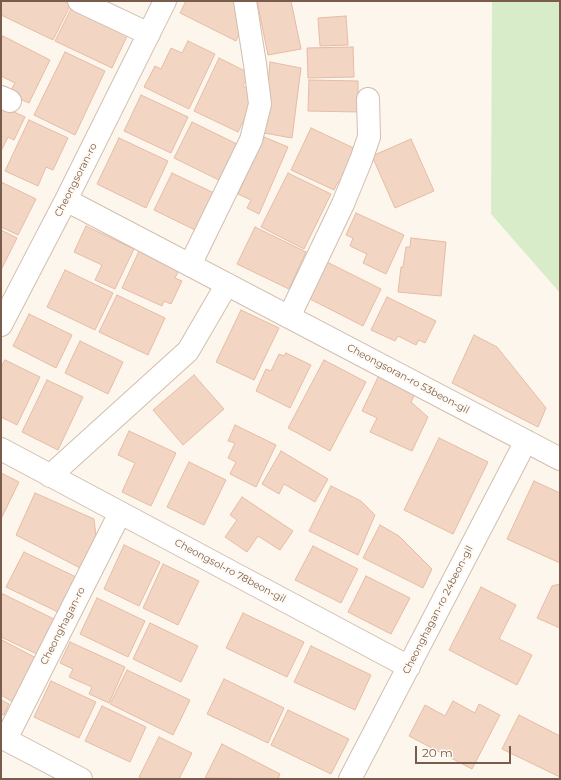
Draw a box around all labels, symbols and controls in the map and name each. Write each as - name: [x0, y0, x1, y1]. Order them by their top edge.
- street label: Cheongsoran-ro: [52, 141, 100, 219]
- street label: Cheongsoran-ro 53beon-gil: [345, 342, 471, 416]
- street label: Cheongsol-ro 78beon-gil: [172, 537, 288, 605]
- street label: Cheonghagan-ro 24beon-gil: [400, 544, 476, 676]
- street label: Cheonghagan-ro: [38, 585, 88, 667]
- scale bar: [417, 738, 513, 764]
- text: 20 m: [422, 745, 453, 760]

